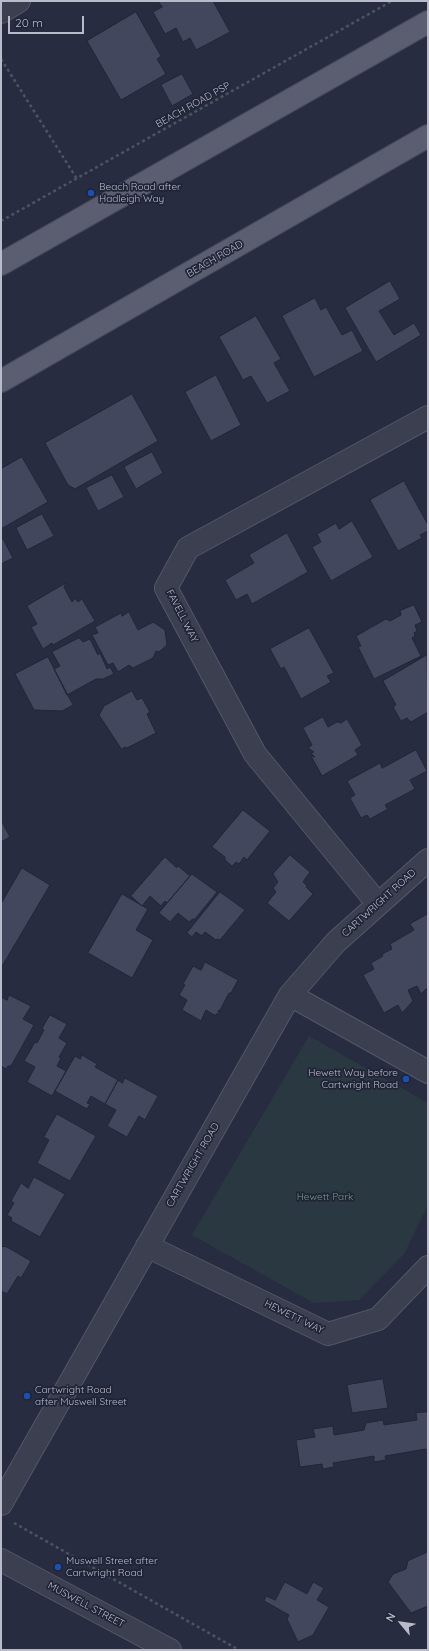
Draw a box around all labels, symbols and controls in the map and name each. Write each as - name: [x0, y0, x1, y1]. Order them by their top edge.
- scale bar: [10, 8, 86, 34]
- text: 20 m: [15, 15, 43, 30]
- street label: BEACH ROAD PSP: [154, 80, 232, 130]
- place label: Beach Road after Hadleigh Way: [99, 181, 181, 204]
- marker: Beach Road after Hadleigh Way: [86, 188, 96, 198]
- street label: BEACH ROAD: [185, 238, 245, 280]
- street label: FAVELL WAY: [164, 588, 200, 644]
- street label: CARTWRIGHT ROAD: [340, 867, 418, 939]
- place label: Hewett Way before Cartwright Road: [308, 1067, 398, 1090]
- marker: Hewett Way before Cartwright Road: [401, 1074, 411, 1084]
- street label: CARTWRIGHT ROAD: [164, 1121, 222, 1209]
- park label: Hewett Park: [297, 1191, 353, 1203]
- street label: HEWETT WAY: [262, 1297, 326, 1337]
- place label: Cartwright Road after Muswell Street: [35, 1384, 127, 1408]
- marker: Cartwright Road after Muswell Street: [22, 1391, 32, 1401]
- place label: Muswell Street after Cartwright Road: [66, 1555, 158, 1578]
- marker: Muswell Street after Cartwright Road: [53, 1562, 63, 1572]
- street label: MUSWELL STREET: [45, 1580, 127, 1630]
- north arrow: [381, 1603, 421, 1643]
- text: N: [382, 1610, 399, 1624]

